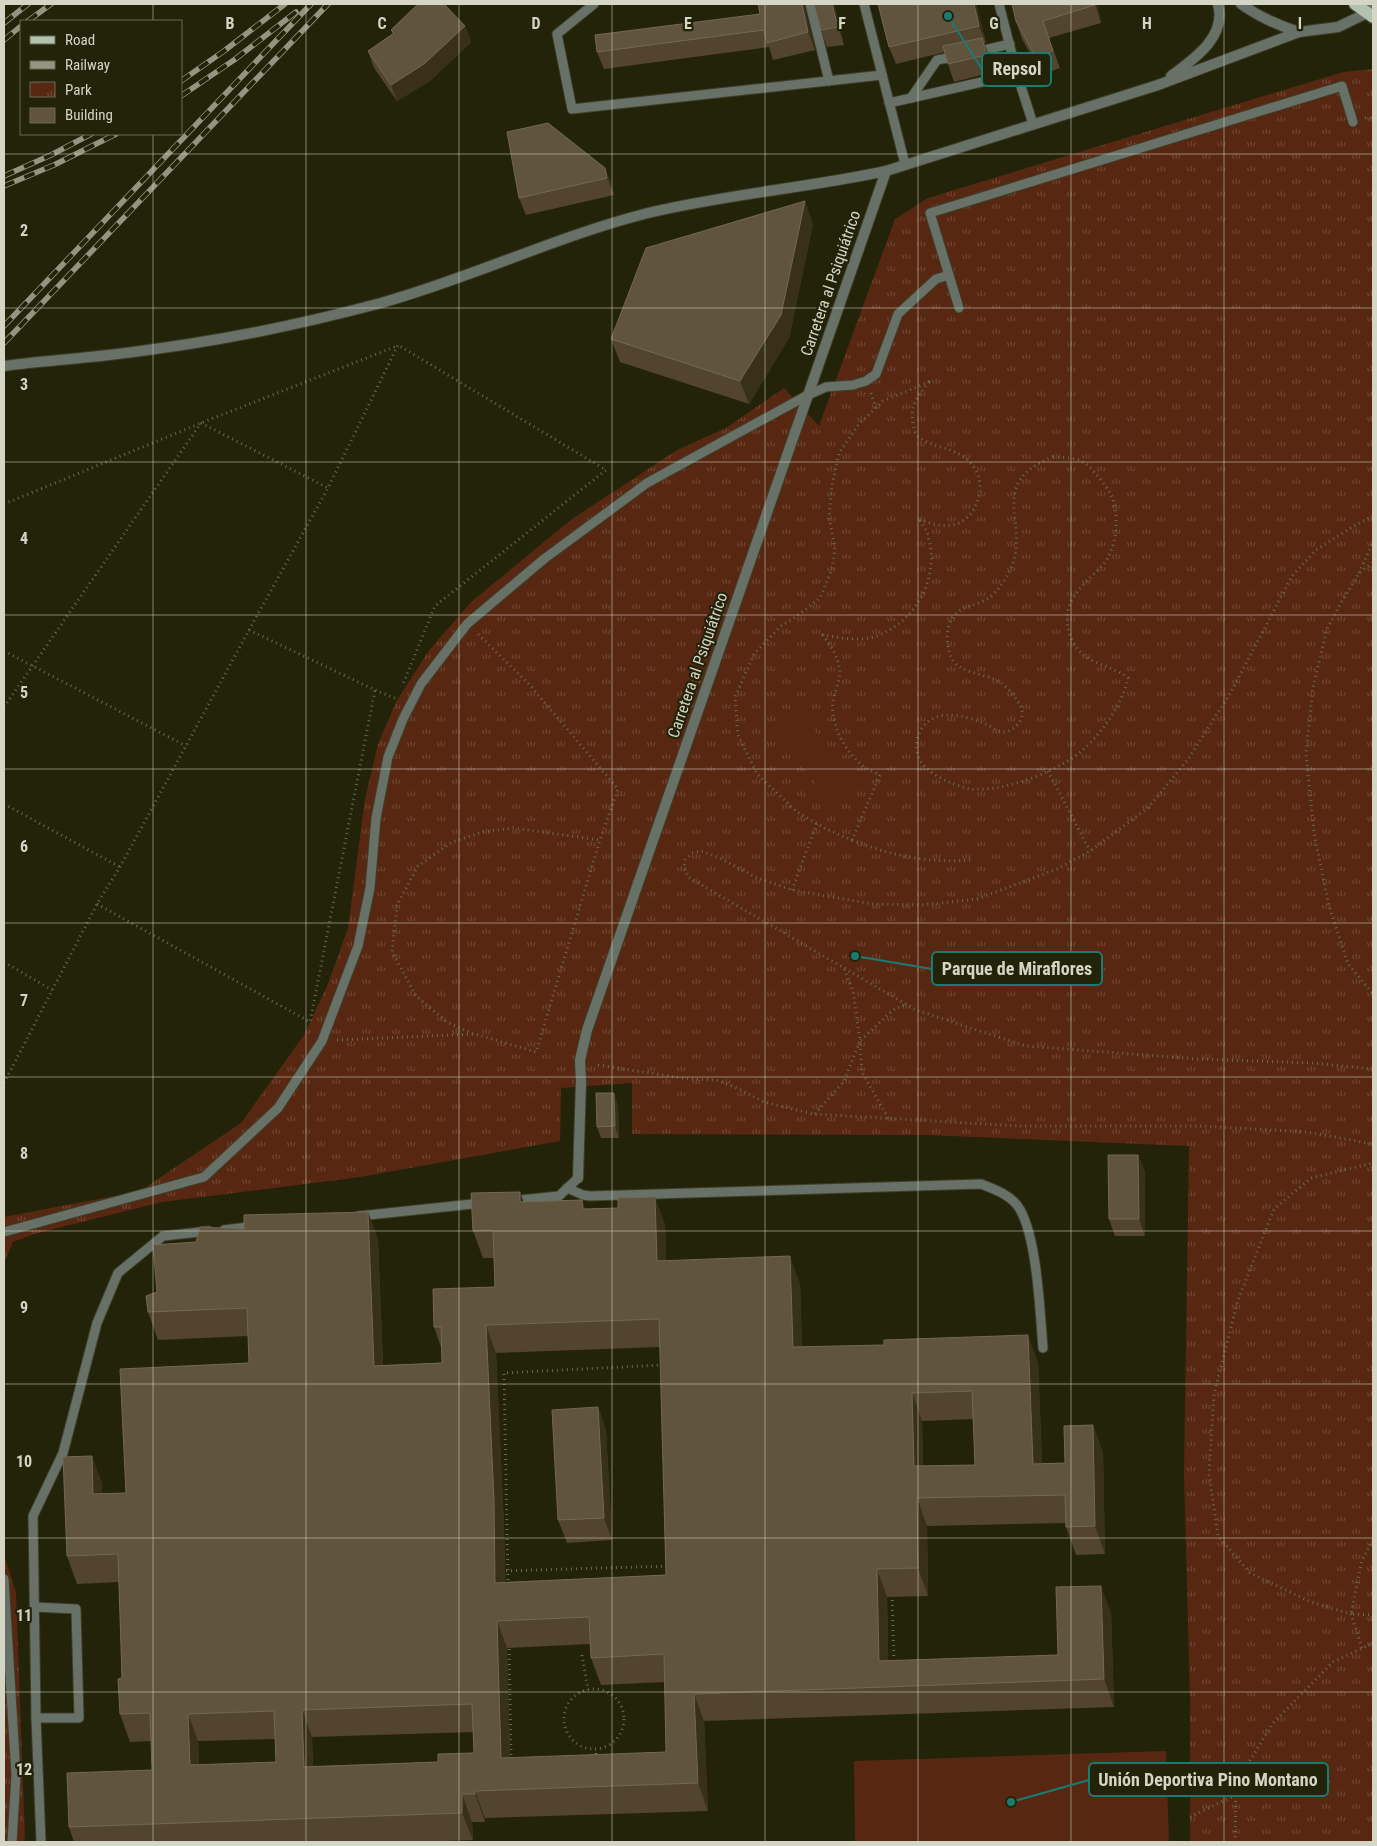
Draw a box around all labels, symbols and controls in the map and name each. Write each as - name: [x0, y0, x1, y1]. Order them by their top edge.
- text: B: [226, 14, 235, 33]
- text: C: [377, 14, 387, 33]
- text: D: [531, 14, 541, 33]
- text: E: [684, 14, 692, 33]
- text: F: [838, 14, 846, 33]
- text: G: [989, 14, 999, 33]
- text: H: [1142, 14, 1152, 33]
- text: I: [1298, 14, 1302, 33]
- legend: [20, 20, 182, 135]
- text: Road: [65, 31, 95, 49]
- callout: Repsol: [982, 53, 1051, 86]
- text: Railway: [65, 56, 110, 74]
- text: Repsol: [992, 58, 1042, 79]
- text: Park: [65, 81, 92, 99]
- text: Building: [65, 106, 113, 124]
- street label: Carretera al Psiquiátrico: [797, 208, 864, 358]
- text: 2: [20, 221, 28, 240]
- text: 3: [20, 375, 28, 394]
- text: 4: [20, 529, 28, 548]
- street label: Carretera al Psiquiátrico: [664, 590, 731, 740]
- text: 5: [20, 683, 28, 702]
- text: 6: [20, 837, 28, 856]
- callout: Parque de Miraflores: [932, 952, 1102, 985]
- text: Parque de Miraflores: [942, 958, 1092, 979]
- text: 7: [20, 991, 28, 1010]
- text: 8: [20, 1144, 28, 1163]
- text: 9: [20, 1298, 28, 1317]
- text: 10: [16, 1452, 32, 1471]
- text: 11: [16, 1606, 32, 1625]
- text: 12: [16, 1760, 32, 1779]
- callout: Unión Deportiva Pino Montano: [1089, 1763, 1328, 1796]
- text: Unión Deportiva Pino Montano: [1098, 1769, 1318, 1790]

